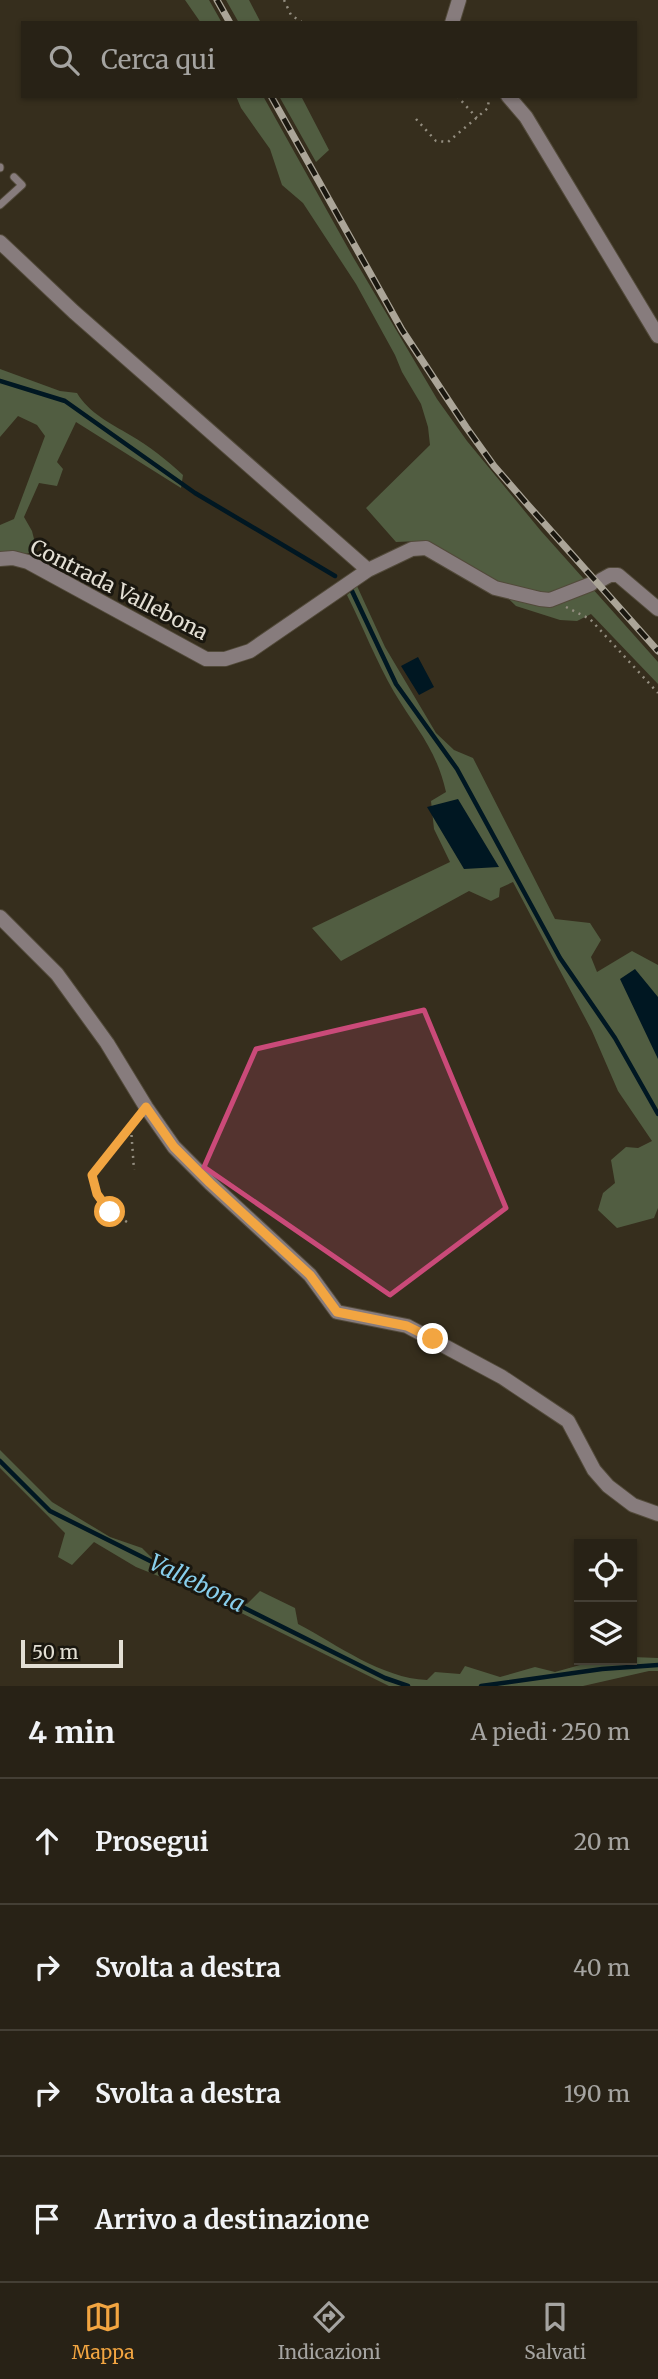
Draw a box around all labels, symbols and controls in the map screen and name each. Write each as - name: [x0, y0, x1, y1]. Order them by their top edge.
- search box: [21, 21, 637, 98]
- icon: search: [45, 41, 83, 79]
- text: Cerca qui: [101, 43, 215, 76]
- street label: Contrada Vallebona: [26, 533, 213, 646]
- route start: [94, 1196, 125, 1227]
- route end: [417, 1323, 448, 1354]
- map controls: [574, 1539, 637, 1665]
- button: locate: [574, 1539, 637, 1602]
- water label: Vallebona: [145, 1547, 250, 1618]
- button: layers: [574, 1602, 637, 1665]
- scale bar: [21, 1637, 122, 1669]
- text: 50 m: [32, 1640, 78, 1664]
- text: 4 min: [28, 1713, 115, 1751]
- text: A piedi · 250 m: [471, 1717, 630, 1746]
- icon: ahead: [28, 1822, 66, 1860]
- text: Prosegui: [95, 1825, 209, 1858]
- text: 20 m: [574, 1827, 630, 1856]
- icon: right: [28, 1948, 66, 1986]
- text: Svolta a destra: [95, 1951, 281, 1984]
- text: 40 m: [573, 1953, 630, 1982]
- icon: right: [28, 2074, 66, 2112]
- text: Svolta a destra: [95, 2077, 281, 2110]
- text: 190 m: [564, 2079, 630, 2108]
- icon: arrive: [28, 2200, 66, 2238]
- text: Arrivo a destinazione: [95, 2203, 369, 2236]
- tab: Mappa: [72, 2298, 134, 2364]
- tab: Indicazioni: [278, 2298, 381, 2364]
- tab: Salvati: [524, 2298, 586, 2364]

